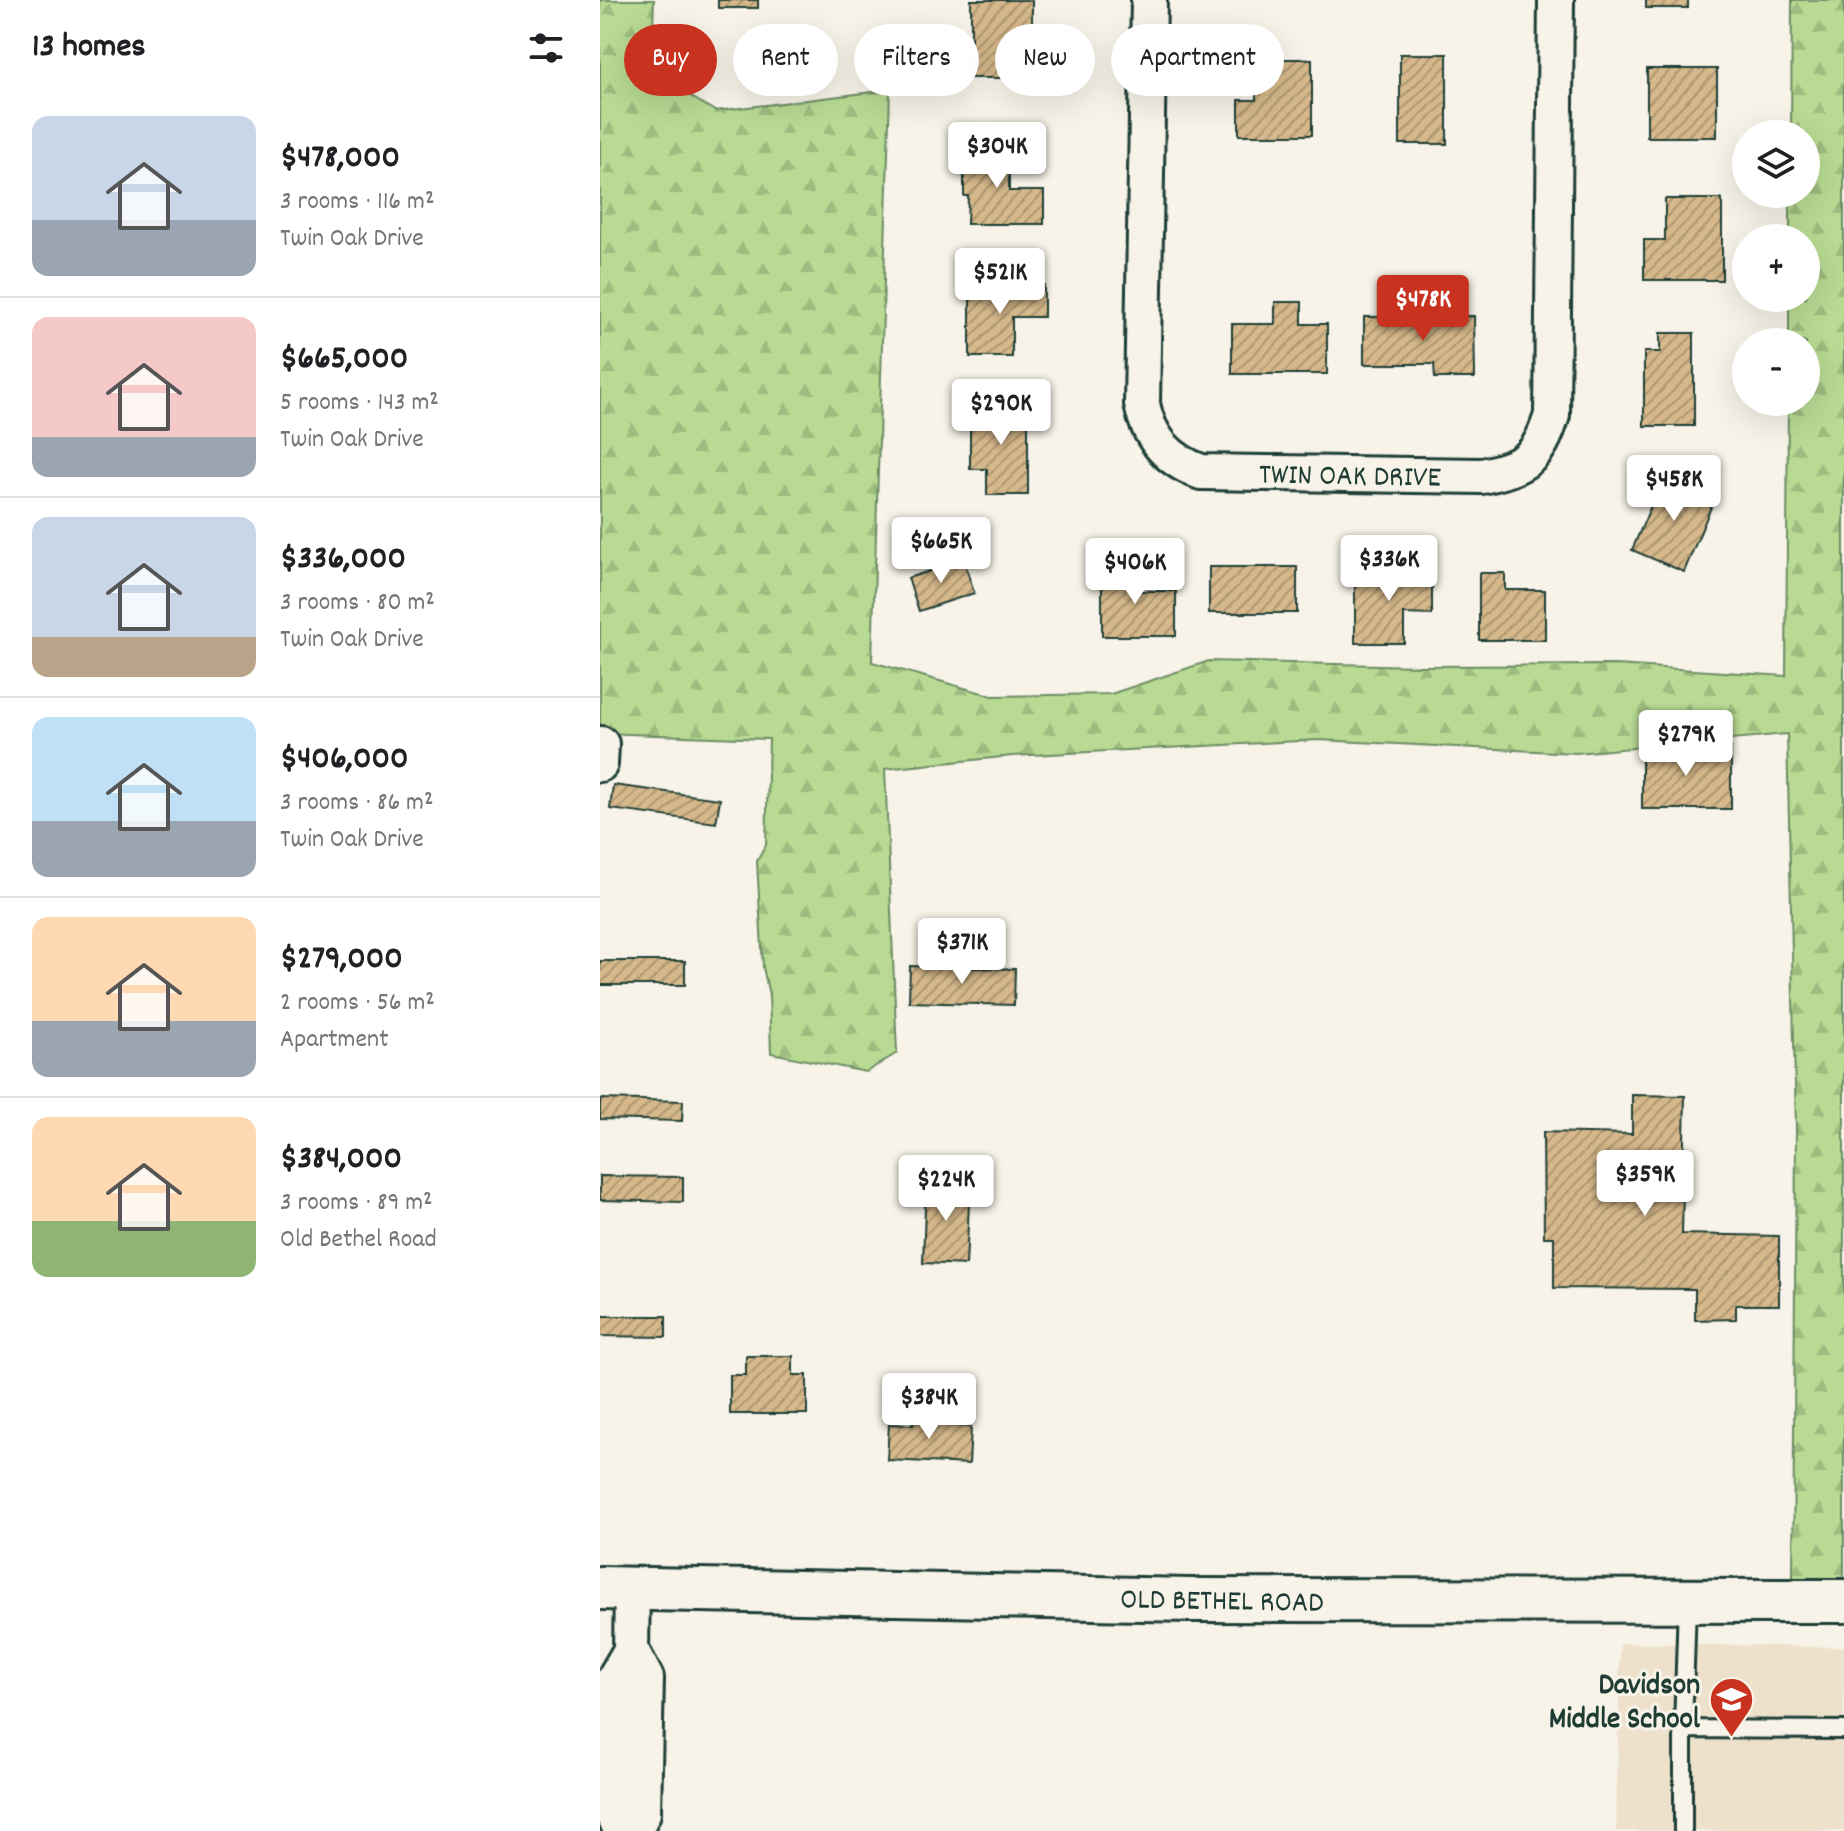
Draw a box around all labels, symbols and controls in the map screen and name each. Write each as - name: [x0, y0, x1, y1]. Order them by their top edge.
- text: 13 homes: [32, 24, 146, 73]
- chip: Buy: [624, 24, 717, 96]
- chip: Rent: [733, 24, 838, 96]
- chip: Filters: [854, 24, 979, 96]
- chip: New: [995, 24, 1095, 96]
- chip: Apartment: [1111, 24, 1284, 96]
- icon: filters: [524, 26, 568, 70]
- map controls: [1732, 120, 1820, 416]
- button: layers: [1732, 120, 1820, 208]
- pin: $304K: [941, 122, 1053, 190]
- text: $304K: [966, 129, 1028, 166]
- text: $478,000: [280, 135, 400, 184]
- icon: home: [96, 148, 192, 244]
- text: 3 rooms · 116 m²: [280, 184, 434, 221]
- text: Twin Oak Drive: [280, 221, 424, 258]
- button: +: [1732, 224, 1820, 312]
- pin: $521K: [944, 248, 1056, 316]
- text: $521K: [973, 255, 1027, 292]
- pin: $478K: [1367, 275, 1479, 343]
- text: $478K: [1395, 282, 1451, 319]
- button: −: [1732, 328, 1820, 416]
- text: $665,000: [280, 336, 408, 385]
- icon: home: [96, 349, 192, 445]
- pin: $290K: [945, 379, 1057, 447]
- text: 5 rooms · 143 m²: [280, 385, 439, 422]
- text: $290K: [970, 386, 1032, 423]
- text: Twin Oak Drive: [280, 422, 424, 459]
- street label: TWIN OAK DRIVE: [1259, 455, 1442, 502]
- pin: $458K: [1618, 455, 1730, 523]
- text: $458K: [1645, 462, 1703, 499]
- pin: $665K: [885, 517, 997, 585]
- text: $665K: [910, 524, 972, 561]
- pin: $336K: [1333, 535, 1445, 603]
- text: $336,000: [280, 536, 406, 585]
- pin: $406K: [1079, 538, 1191, 606]
- text: $336K: [1358, 542, 1420, 579]
- text: $406K: [1104, 545, 1166, 582]
- icon: home: [96, 549, 192, 645]
- text: 3 rooms · 80 m²: [280, 585, 435, 622]
- text: Twin Oak Drive: [280, 622, 424, 659]
- pin: $279K: [1630, 710, 1742, 778]
- text: $279K: [1657, 717, 1715, 754]
- text: $406,000: [280, 736, 409, 785]
- icon: home: [96, 749, 192, 845]
- text: 3 rooms · 86 m²: [280, 785, 433, 822]
- text: Twin Oak Drive: [280, 822, 424, 859]
- pin: $371K: [906, 918, 1018, 986]
- text: $371K: [936, 925, 988, 962]
- text: $279,000: [280, 936, 403, 985]
- icon: home: [96, 949, 192, 1045]
- text: 2 rooms · 56 m²: [280, 985, 435, 1022]
- text: Apartment: [280, 1022, 389, 1059]
- text: $384,000: [280, 1136, 402, 1185]
- icon: home: [96, 1149, 192, 1245]
- pin: $359K: [1589, 1150, 1701, 1218]
- pin: $224K: [890, 1155, 1002, 1223]
- text: $359K: [1615, 1157, 1675, 1194]
- text: $224K: [917, 1162, 975, 1199]
- text: 3 rooms · 89 m²: [280, 1185, 433, 1222]
- text: Old Bethel Road: [280, 1222, 437, 1259]
- pin: $384K: [873, 1373, 985, 1441]
- text: $384K: [900, 1380, 958, 1417]
- street label: OLD BETHEL ROAD: [1120, 1580, 1324, 1627]
- place label: Davidson Middle School: [1549, 1666, 1701, 1743]
- school or university icon: Davidson Middle School: [1707, 1676, 1755, 1739]

